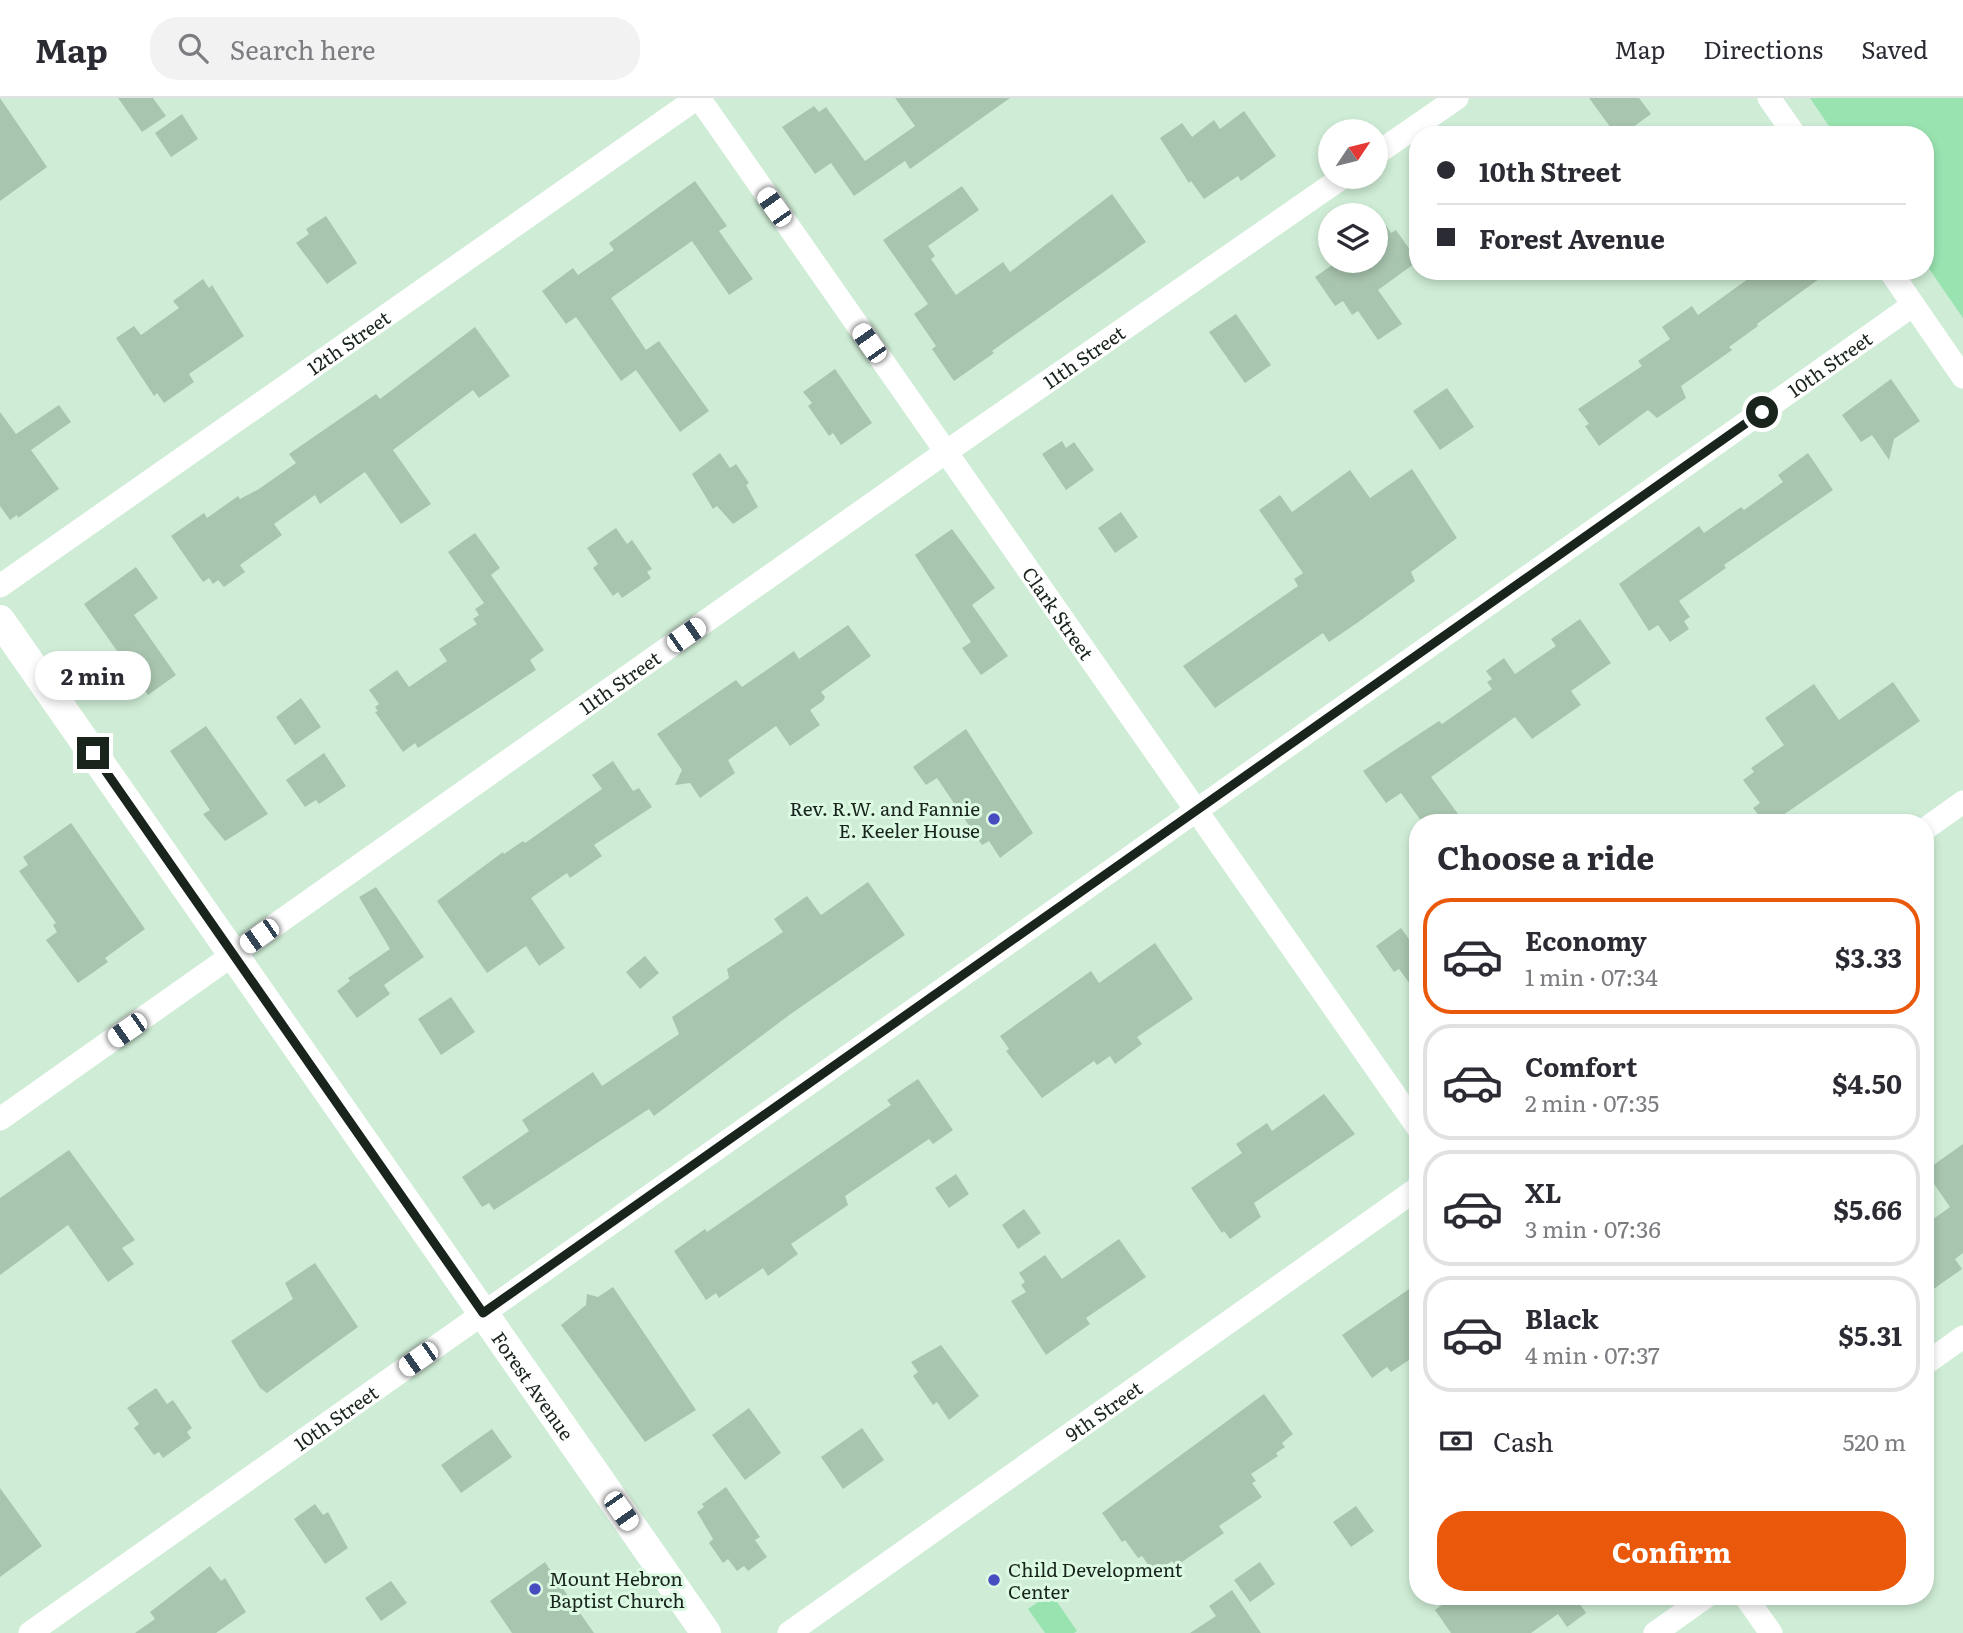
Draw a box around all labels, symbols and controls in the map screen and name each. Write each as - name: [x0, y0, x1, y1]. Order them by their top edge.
- search box: [150, 17, 640, 80]
- text: Map: [35, 24, 108, 73]
- icon: search: [174, 29, 212, 67]
- text: Search here: [230, 29, 376, 68]
- text: Map: [1614, 31, 1665, 66]
- text: Directions: [1703, 31, 1823, 66]
- text: Saved: [1861, 31, 1928, 66]
- north arrow: [1318, 119, 1388, 189]
- map controls: [1318, 119, 1388, 273]
- text: 10th Street: [1479, 151, 1621, 190]
- car: [754, 184, 795, 230]
- button: layers: [1318, 203, 1388, 273]
- text: Forest Avenue: [1479, 218, 1665, 257]
- street label: 12th Street: [301, 303, 396, 381]
- street label: 11th Street: [1037, 318, 1131, 395]
- car: [849, 320, 890, 366]
- street label: 10th Street: [1782, 324, 1878, 403]
- route start: [1746, 396, 1778, 428]
- street label: Clark Street: [1016, 561, 1101, 665]
- car: [663, 614, 710, 656]
- street label: 11th Street: [573, 643, 666, 721]
- callout: 2 min: [35, 652, 151, 700]
- text: 2 min: [61, 658, 125, 692]
- route end: [77, 737, 109, 769]
- place label: Rev. R.W. and Fannie E. Keeler House: [790, 794, 980, 844]
- marker: Rev. R.W. and Fannie E. Keeler House: [986, 811, 1002, 827]
- text: Choose a ride: [1437, 832, 1654, 880]
- car: [236, 915, 283, 957]
- text: Economy: [1525, 920, 1647, 959]
- icon: car: [1441, 925, 1504, 988]
- text: $3.33: [1835, 937, 1902, 976]
- text: 1 min · 07:34: [1525, 959, 1658, 993]
- car: [104, 1009, 151, 1051]
- text: Comfort: [1525, 1046, 1637, 1085]
- icon: car: [1441, 1051, 1504, 1114]
- text: $4.50: [1832, 1063, 1902, 1102]
- text: 2 min · 07:35: [1525, 1085, 1659, 1119]
- text: XL: [1525, 1172, 1562, 1211]
- icon: car: [1441, 1177, 1504, 1240]
- text: $5.66: [1833, 1189, 1902, 1228]
- text: 3 min · 07:36: [1525, 1211, 1661, 1245]
- text: Black: [1525, 1298, 1599, 1337]
- icon: car: [1441, 1303, 1504, 1366]
- text: $5.31: [1839, 1315, 1902, 1354]
- street label: Forest Avenue: [486, 1325, 581, 1446]
- text: 4 min · 07:37: [1525, 1337, 1660, 1371]
- car: [395, 1338, 442, 1380]
- street label: 9th Street: [1059, 1373, 1148, 1448]
- street label: 10th Street: [288, 1378, 384, 1457]
- text: Cash: [1493, 1421, 1554, 1460]
- icon: cash: [1437, 1422, 1475, 1460]
- text: 520 m: [1843, 1424, 1906, 1458]
- car: [601, 1488, 642, 1534]
- button: Confirm: [1437, 1511, 1906, 1591]
- place label: Child Development Center: [1008, 1555, 1183, 1605]
- place label: Mount Hebron Baptist Church: [549, 1564, 685, 1614]
- marker: Child Development Center: [986, 1572, 1002, 1588]
- marker: Mount Hebron Baptist Church: [527, 1581, 543, 1597]

